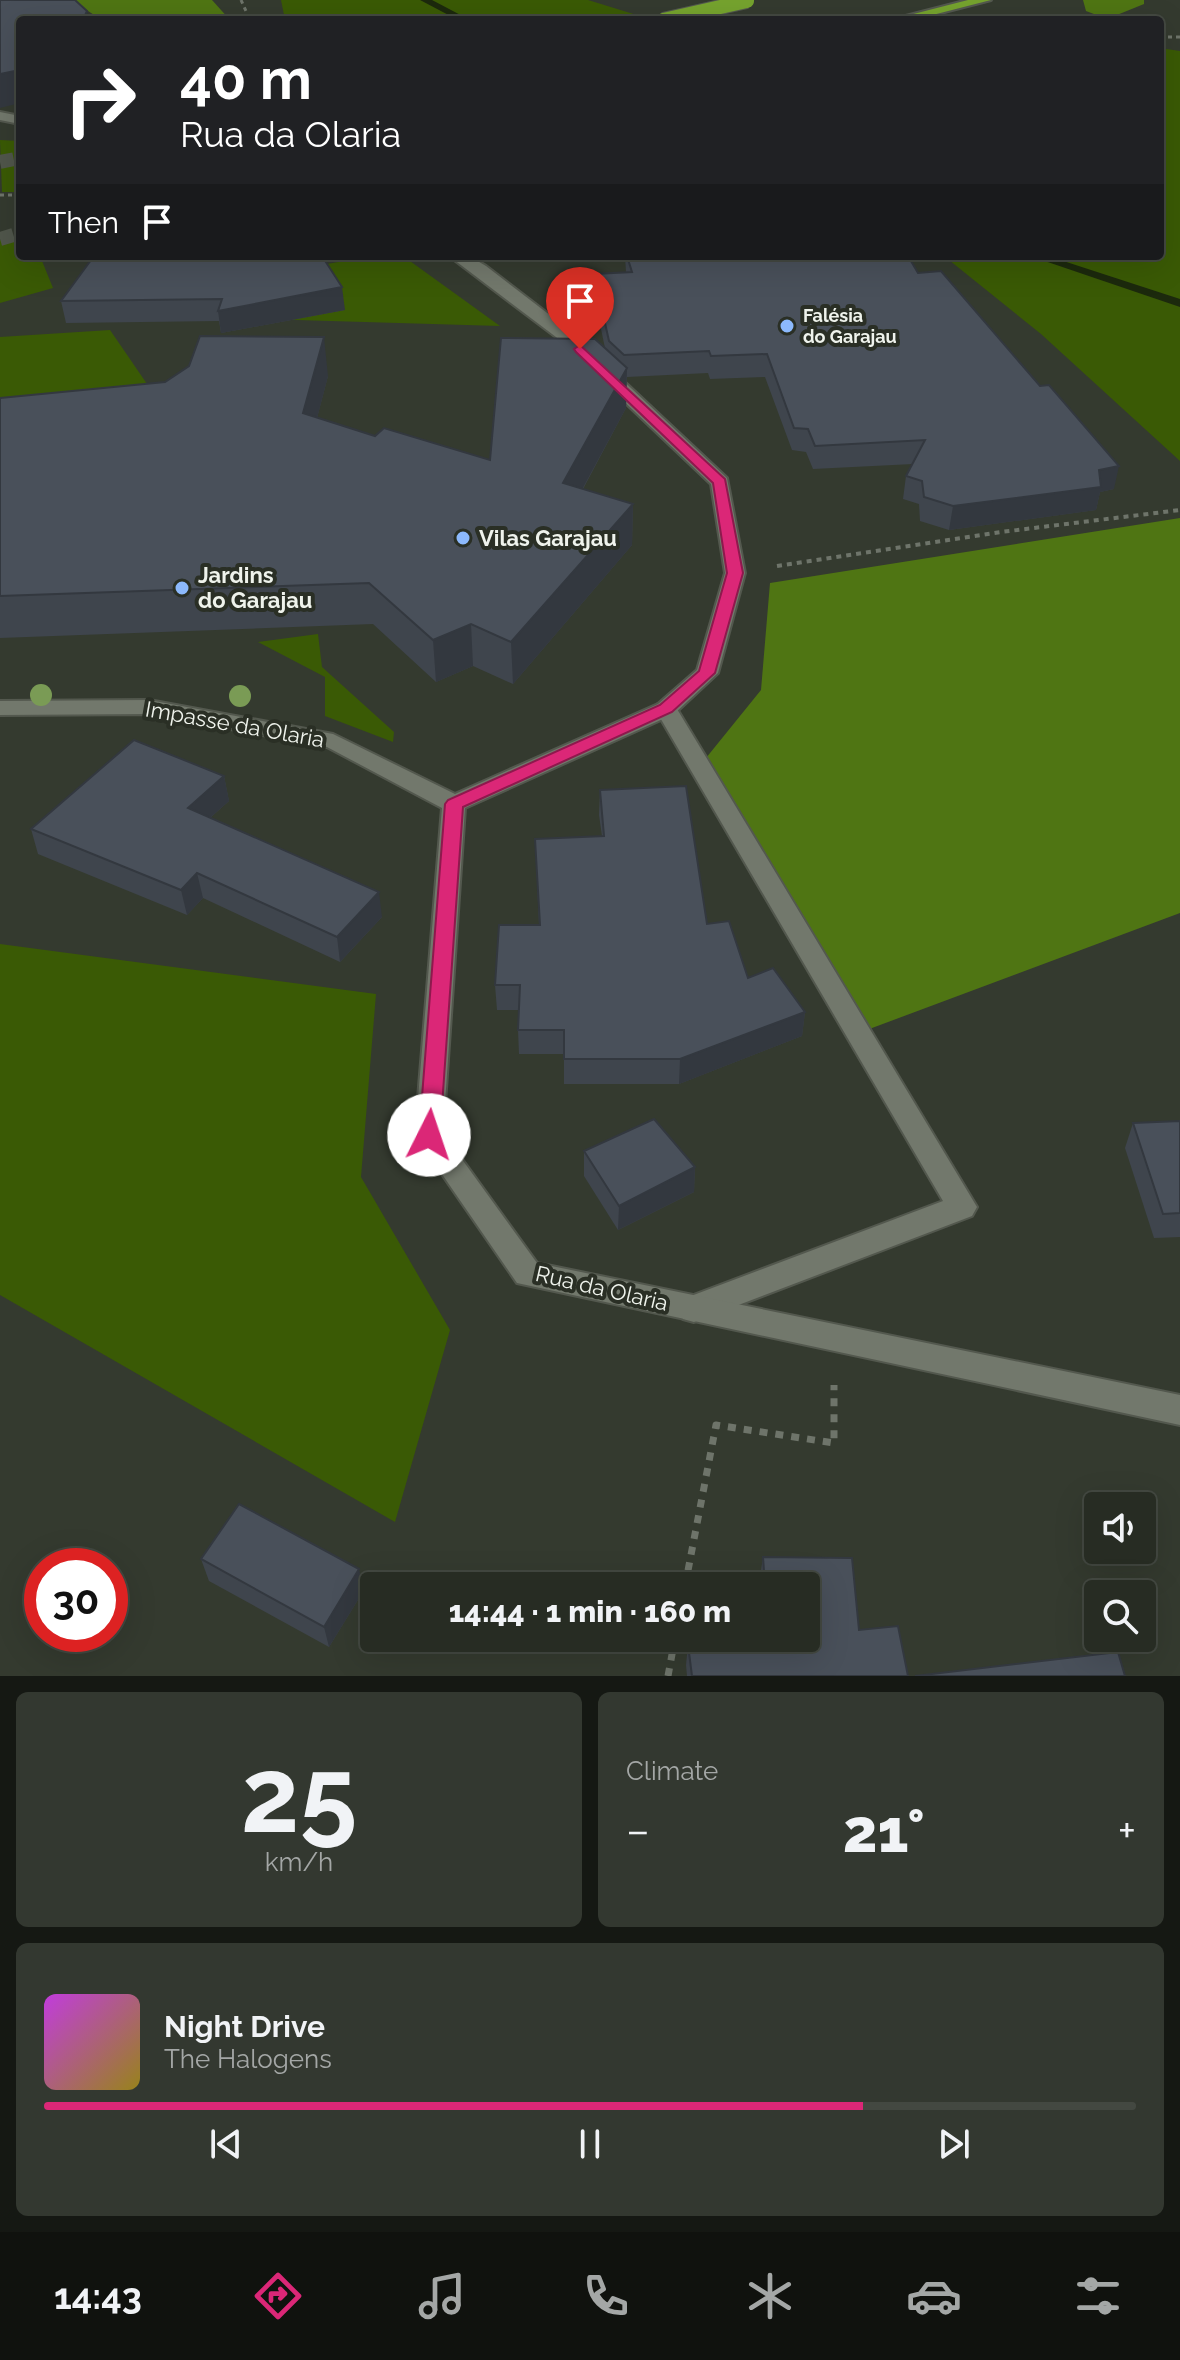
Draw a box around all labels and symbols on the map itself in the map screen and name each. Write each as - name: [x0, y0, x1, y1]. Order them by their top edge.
- pin: [546, 267, 614, 349]
- place label: Falésia do Garajau: [803, 305, 897, 347]
- marker: Falésia do Garajau: [778, 317, 796, 335]
- place label: Vilas Garajau: [479, 525, 617, 551]
- marker: Vilas Garajau: [454, 529, 472, 547]
- place label: Jardins do Garajau: [198, 562, 312, 613]
- marker: Jardins do Garajau: [173, 579, 191, 597]
- street label: Impasse da Olaria: [143, 695, 327, 753]
- position arrow: [387, 1093, 471, 1177]
- street label: Rua da Olaria: [533, 1260, 671, 1316]
- speed limit sign: 30: [24, 1548, 128, 1652]

